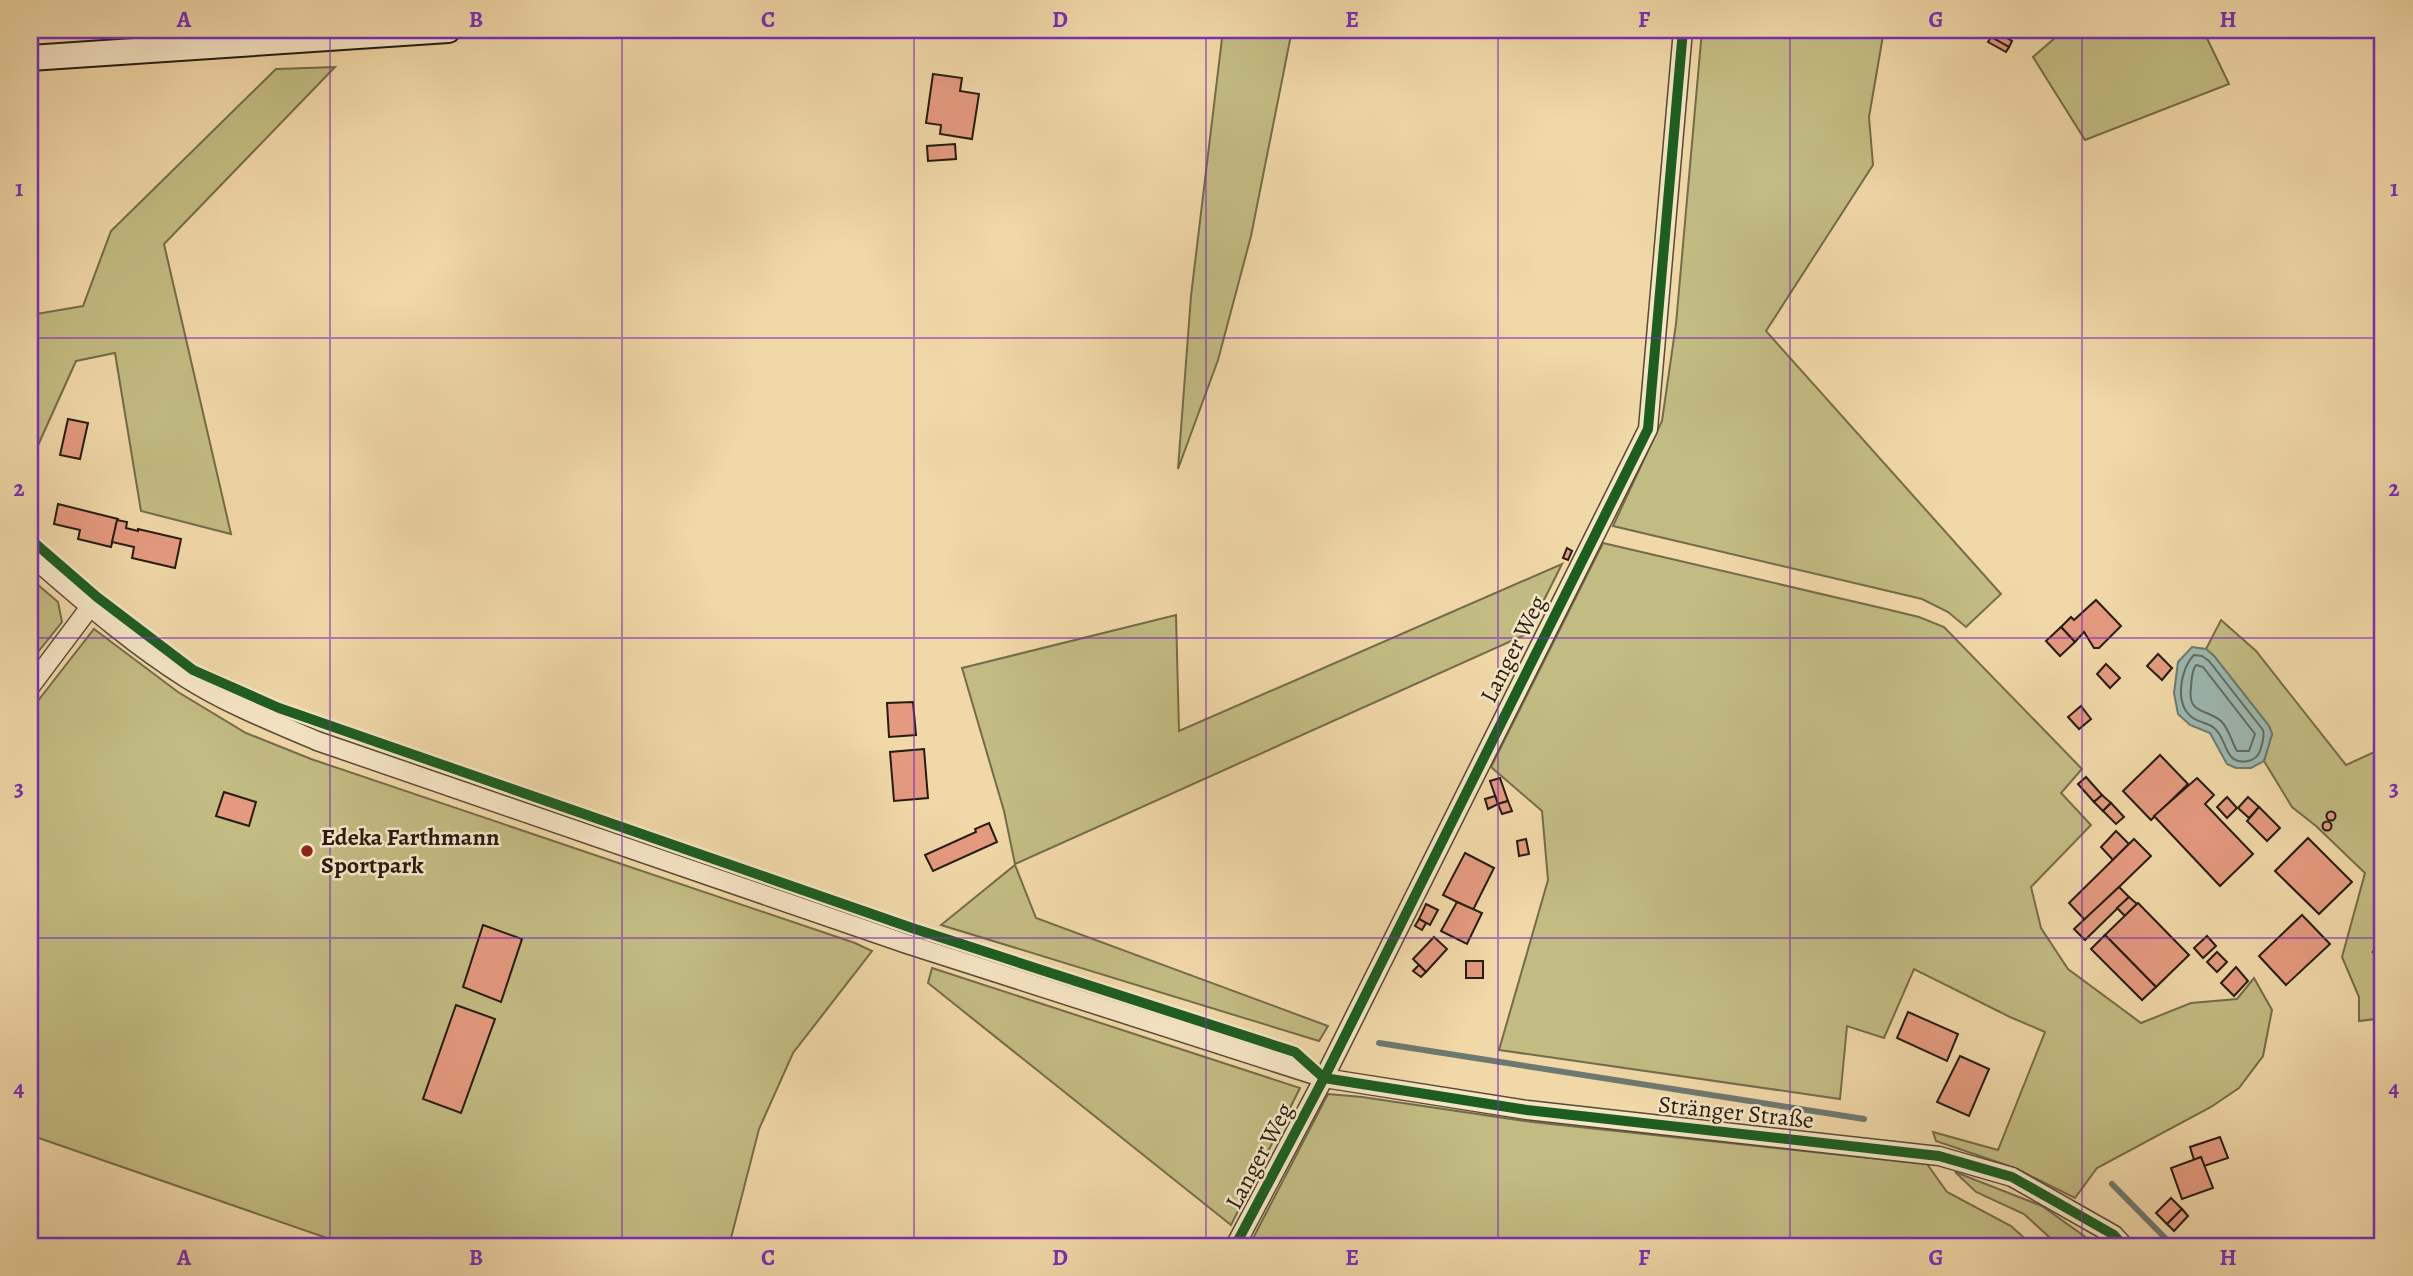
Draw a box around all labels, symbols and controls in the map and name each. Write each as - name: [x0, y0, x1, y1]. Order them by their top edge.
- text: A: [176, 4, 192, 35]
- text: B: [469, 4, 483, 35]
- text: C: [761, 4, 775, 35]
- text: D: [1052, 4, 1068, 35]
- text: E: [1345, 4, 1359, 35]
- text: F: [1638, 4, 1651, 35]
- text: G: [1928, 4, 1944, 35]
- text: H: [2219, 4, 2237, 35]
- text: 1: [15, 173, 23, 204]
- text: 1: [2390, 173, 2398, 204]
- text: 2: [13, 473, 25, 504]
- text: 2: [2388, 473, 2400, 504]
- street label: Langer Weg: [1472, 590, 1554, 708]
- text: 3: [14, 773, 24, 804]
- text: 3: [2389, 773, 2399, 804]
- place label: Edeka Farthmann Sportpark: [321, 821, 500, 881]
- marker: Edeka Farthmann Sportpark: [299, 843, 315, 859]
- text: 4: [14, 1073, 25, 1104]
- text: 4: [2389, 1073, 2400, 1104]
- street label: Stränger Straße: [1657, 1088, 1815, 1136]
- street label: Langer Weg: [1218, 1097, 1300, 1215]
- text: A: [176, 1242, 192, 1273]
- text: B: [469, 1242, 483, 1273]
- text: C: [761, 1242, 775, 1273]
- text: D: [1052, 1242, 1068, 1273]
- text: E: [1345, 1242, 1359, 1273]
- text: F: [1638, 1242, 1651, 1273]
- text: G: [1928, 1242, 1944, 1273]
- text: H: [2219, 1242, 2237, 1273]

